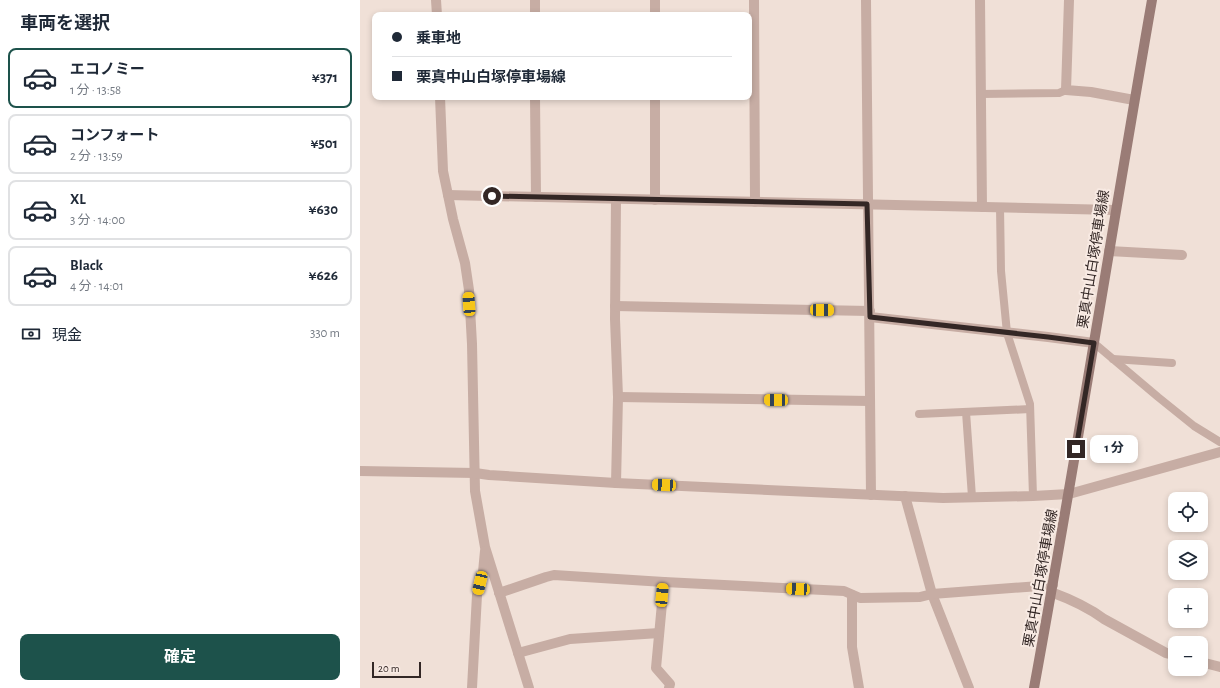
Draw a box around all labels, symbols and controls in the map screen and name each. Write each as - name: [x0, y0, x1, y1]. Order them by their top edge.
- text: 車両を選択: [20, 15, 110, 33]
- text: 乗車地: [416, 31, 461, 46]
- icon: car: [22, 60, 58, 96]
- text: エコノミー: [70, 62, 145, 77]
- text: ¥371: [312, 70, 338, 85]
- text: 栗真中山白塚停車場線: [416, 70, 566, 85]
- text: 1 分 · 13:58: [70, 84, 121, 97]
- icon: car: [22, 126, 58, 162]
- text: コンフォート: [70, 128, 160, 143]
- text: ¥501: [310, 136, 338, 151]
- text: 2 分 · 13:59: [70, 150, 123, 163]
- route start: [483, 187, 501, 205]
- street label: 栗真中山白塚停車場線: [1075, 189, 1112, 329]
- icon: car: [22, 192, 58, 228]
- text: XL: [70, 192, 86, 207]
- text: ¥630: [309, 202, 338, 217]
- text: 3 分 · 14:00: [70, 214, 125, 227]
- icon: car: [22, 258, 58, 294]
- text: Black: [70, 258, 103, 273]
- text: ¥626: [309, 268, 338, 283]
- text: 4 分 · 14:01: [70, 280, 124, 293]
- car: [462, 292, 476, 316]
- car: [810, 304, 834, 316]
- icon: cash: [20, 323, 42, 345]
- text: 330 m: [310, 327, 340, 340]
- text: 現金: [52, 328, 82, 343]
- car: [764, 394, 788, 406]
- callout: 1 分: [1090, 435, 1138, 463]
- route end: [1067, 440, 1085, 458]
- text: 1 分: [1104, 442, 1124, 455]
- car: [652, 478, 676, 492]
- map controls: [1168, 492, 1208, 676]
- button: locate: [1168, 492, 1208, 532]
- street label: 栗真中山白塚停車場線: [1021, 508, 1060, 648]
- button: layers: [1168, 540, 1208, 580]
- car: [471, 570, 489, 596]
- car: [786, 582, 810, 596]
- car: [655, 583, 669, 607]
- button: +: [1168, 588, 1208, 628]
- button: 確定: [20, 634, 340, 680]
- button: −: [1168, 636, 1208, 676]
- scale bar: [372, 660, 421, 679]
- text: 20 m: [378, 663, 399, 674]

